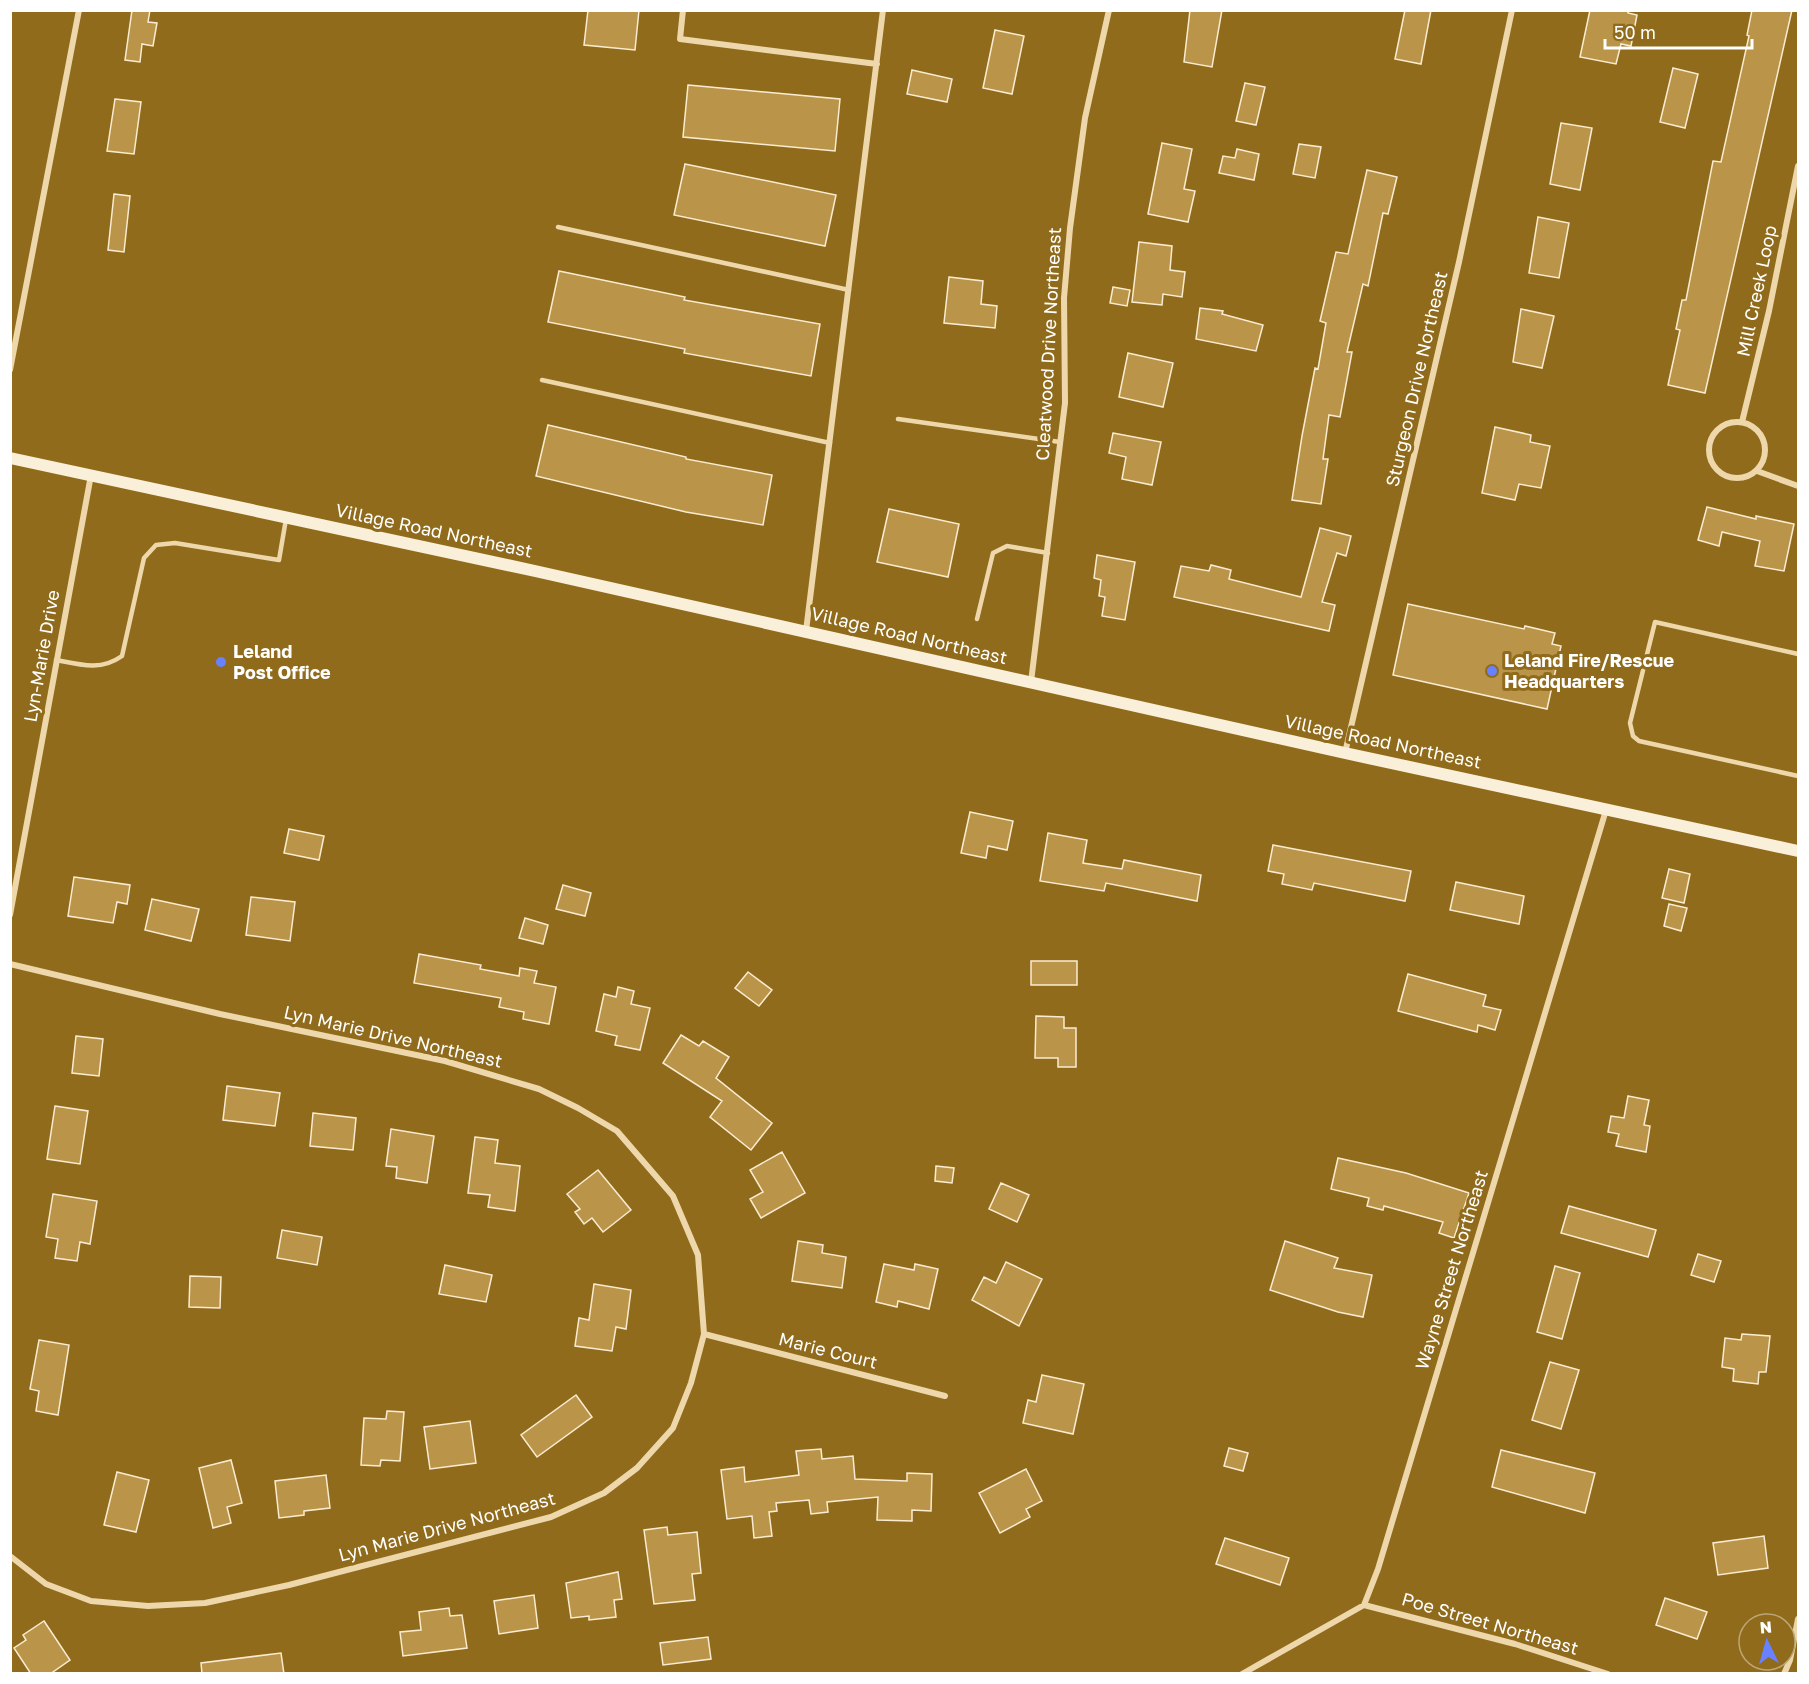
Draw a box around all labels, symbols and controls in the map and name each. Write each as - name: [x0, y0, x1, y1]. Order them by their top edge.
- scale bar: [1605, 12, 1752, 50]
- text: 50 m: [1614, 21, 1656, 43]
- street label: Mill Creek Loop: [1731, 223, 1781, 358]
- street label: Cleatwood Drive Northeast: [1031, 227, 1065, 461]
- street label: Sturgeon Drive Northeast: [1380, 269, 1452, 489]
- street label: Village Road Northeast: [334, 498, 535, 562]
- street label: Lyn-Marie Drive: [19, 588, 63, 724]
- street label: Village Road Northeast: [809, 602, 1009, 668]
- place label: Leland Post Office: [233, 640, 331, 683]
- place label: Leland Fire/Rescue Headquarters: [1504, 649, 1674, 692]
- marker: Leland Post Office: [214, 655, 228, 669]
- marker: Leland Fire/Rescue Headquarters: [1485, 664, 1499, 678]
- street label: Village Road Northeast: [1283, 709, 1484, 773]
- street label: Lyn Marie Drive Northeast: [282, 1000, 505, 1072]
- street label: Wayne Street Northeast: [1410, 1167, 1492, 1372]
- street label: Marie Court: [777, 1327, 880, 1373]
- street label: Lyn Marie Drive Northeast: [336, 1486, 558, 1566]
- street label: Poe Street Northeast: [1399, 1587, 1581, 1659]
- north arrow: [1737, 1612, 1797, 1672]
- text: N: [1759, 1617, 1773, 1638]

